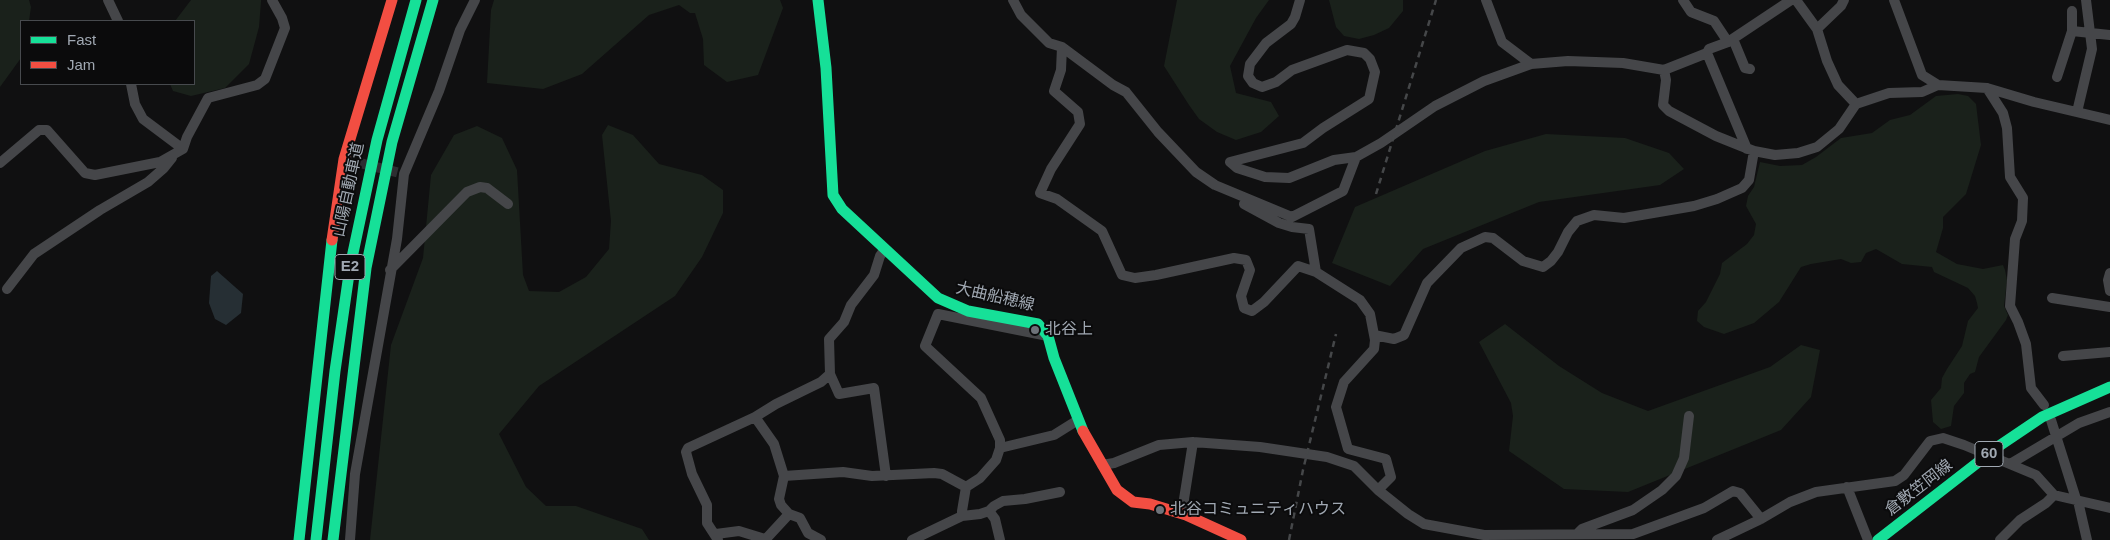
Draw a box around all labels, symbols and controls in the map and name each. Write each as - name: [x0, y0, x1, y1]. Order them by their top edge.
- legend: [20, 20, 195, 85]
- text: Fast: [67, 31, 96, 48]
- text: Jam: [67, 56, 95, 73]
- street label: 山陽自動車道: [330, 141, 368, 239]
- road number: E2: [335, 254, 365, 280]
- street label: 大曲船穂線: [954, 279, 1036, 315]
- place label: 北谷上: [1045, 320, 1093, 340]
- marker: 北谷上: [1029, 324, 1041, 336]
- road number: 60: [1975, 442, 2003, 466]
- street label: 倉敷笠岡線: [1882, 456, 1956, 520]
- place label: 北谷コミュニティハウス: [1170, 500, 1346, 520]
- marker: 北谷コミュニティハウス: [1154, 504, 1166, 516]

